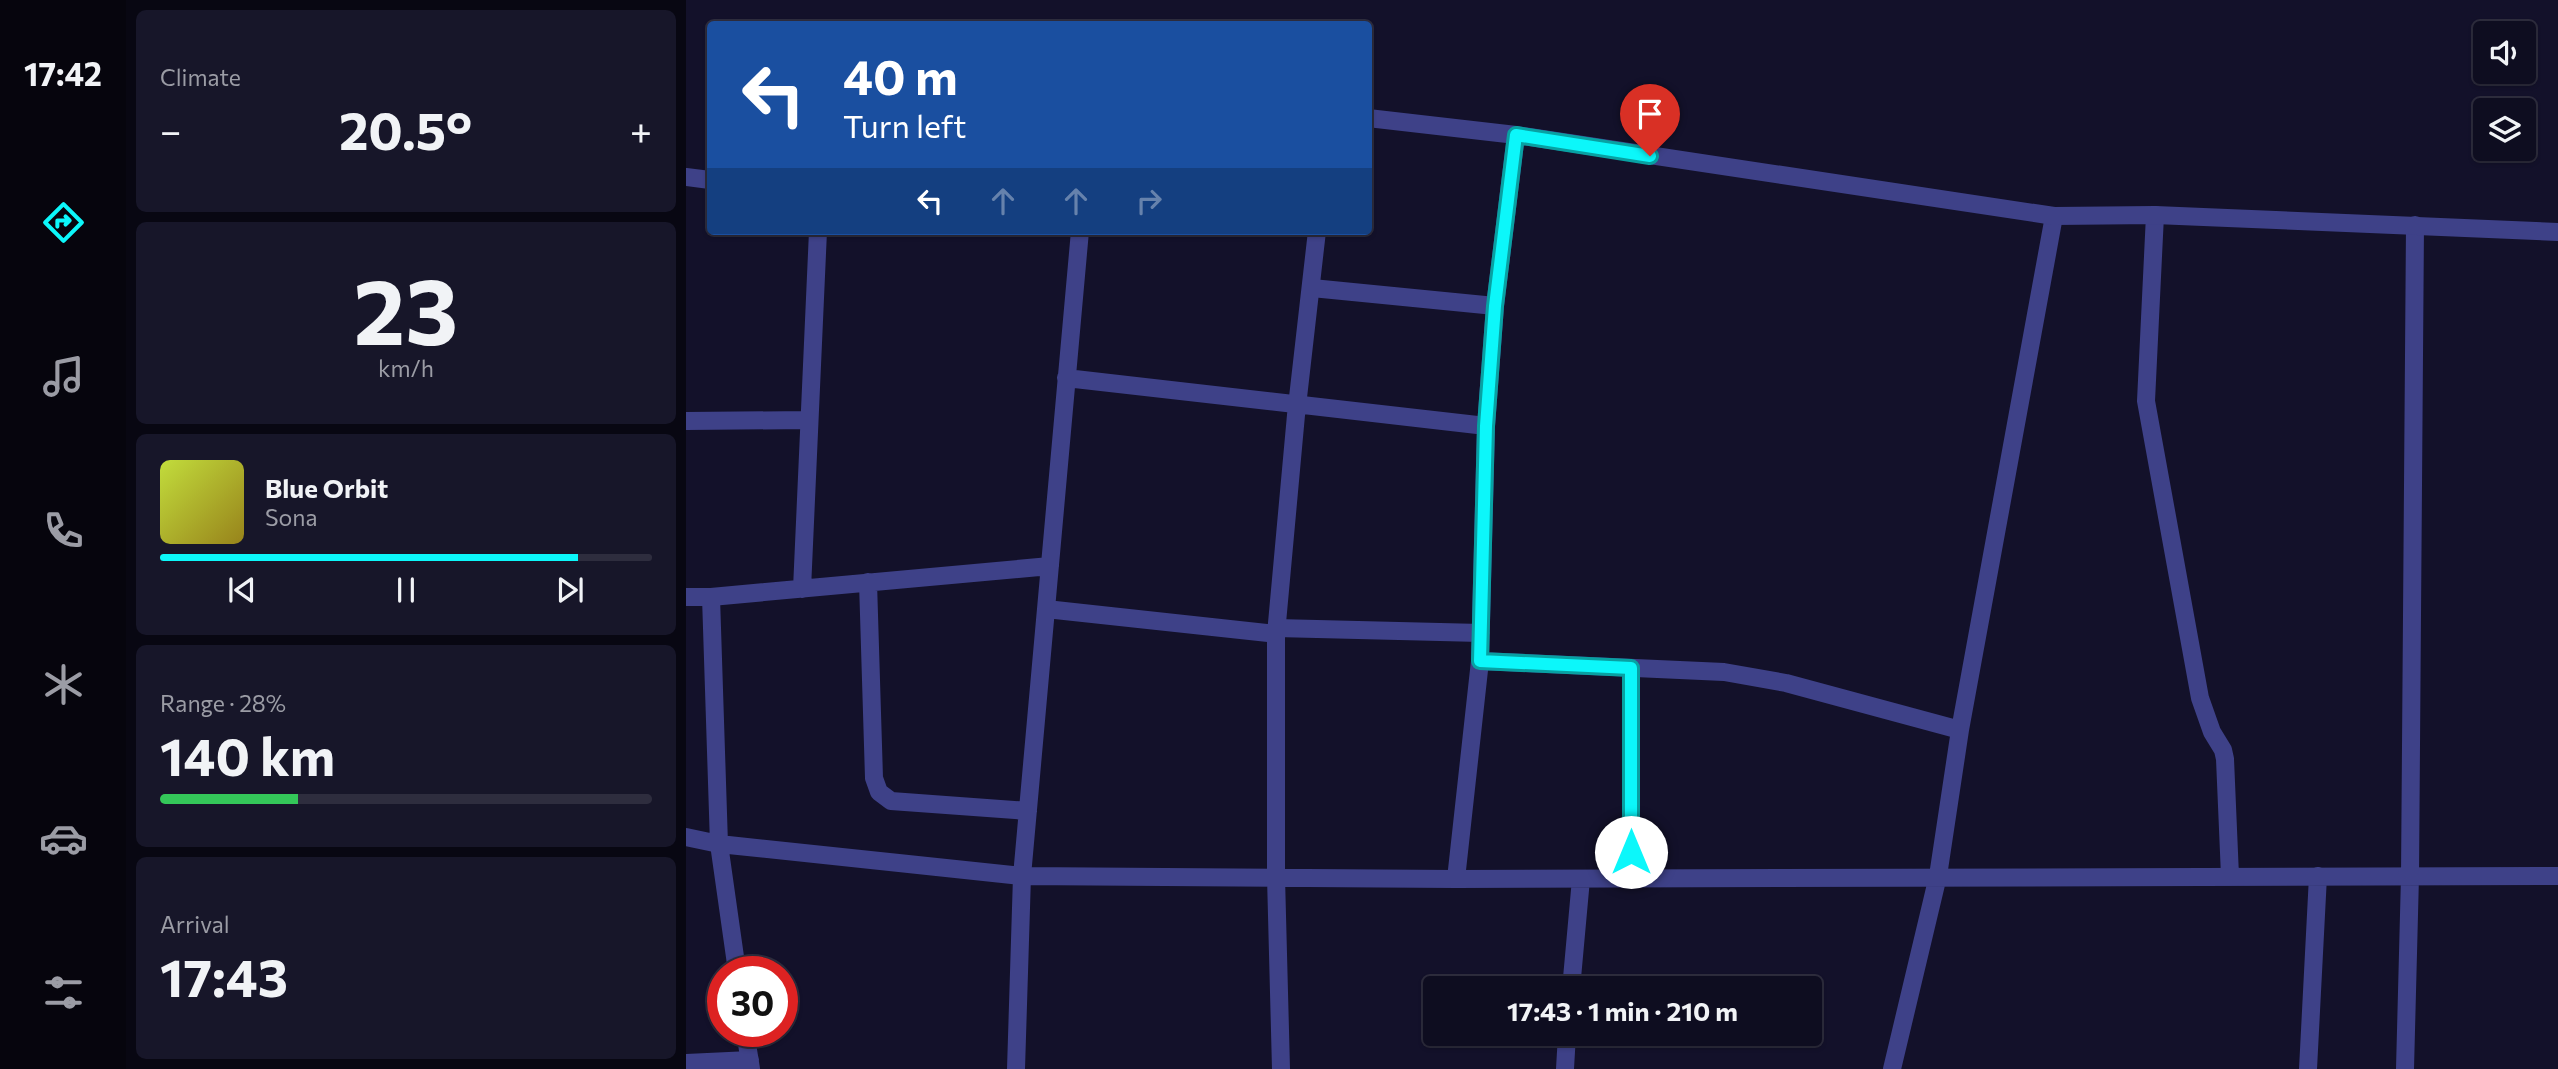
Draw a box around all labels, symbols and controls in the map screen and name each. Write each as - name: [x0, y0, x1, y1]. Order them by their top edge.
- map controls: [2473, 21, 2536, 161]
- button: sound: [2473, 21, 2536, 84]
- text: 40 m: [843, 45, 958, 105]
- icon: left: [728, 49, 819, 140]
- text: 17:42: [24, 53, 102, 93]
- text: Climate: [160, 63, 241, 91]
- pin: [1620, 84, 1680, 156]
- icon: arrive: [1631, 95, 1669, 133]
- text: 20.5°: [339, 97, 472, 161]
- button: layers: [2473, 98, 2536, 161]
- text: Turn left: [843, 105, 967, 145]
- text: −: [160, 106, 182, 153]
- text: +: [630, 106, 652, 153]
- icon: left: [911, 182, 949, 220]
- icon: ahead: [984, 182, 1022, 220]
- icon: ahead: [1057, 182, 1095, 220]
- icon: right: [1130, 182, 1168, 220]
- icon: directions: [39, 198, 88, 247]
- text: 23: [354, 252, 458, 364]
- icon: music: [39, 352, 88, 401]
- text: km/h: [378, 354, 434, 382]
- text: Blue Orbit: [265, 472, 388, 503]
- text: Sona: [265, 503, 317, 531]
- icon: phone: [39, 506, 88, 555]
- icon: previous: [223, 571, 261, 609]
- icon: pause: [387, 571, 425, 609]
- icon: next: [551, 571, 589, 609]
- icon: climate: [39, 660, 88, 709]
- text: Range · 28%: [160, 689, 286, 717]
- text: 140 km: [160, 723, 335, 787]
- icon: car: [39, 814, 88, 863]
- position arrow: [1594, 815, 1668, 889]
- text: Arrival: [160, 910, 230, 938]
- text: 17:43: [160, 944, 288, 1008]
- speed limit sign: 30: [707, 956, 798, 1047]
- icon: filters: [39, 968, 88, 1017]
- text: 17:43 · 1 min · 210 m: [1507, 995, 1738, 1026]

